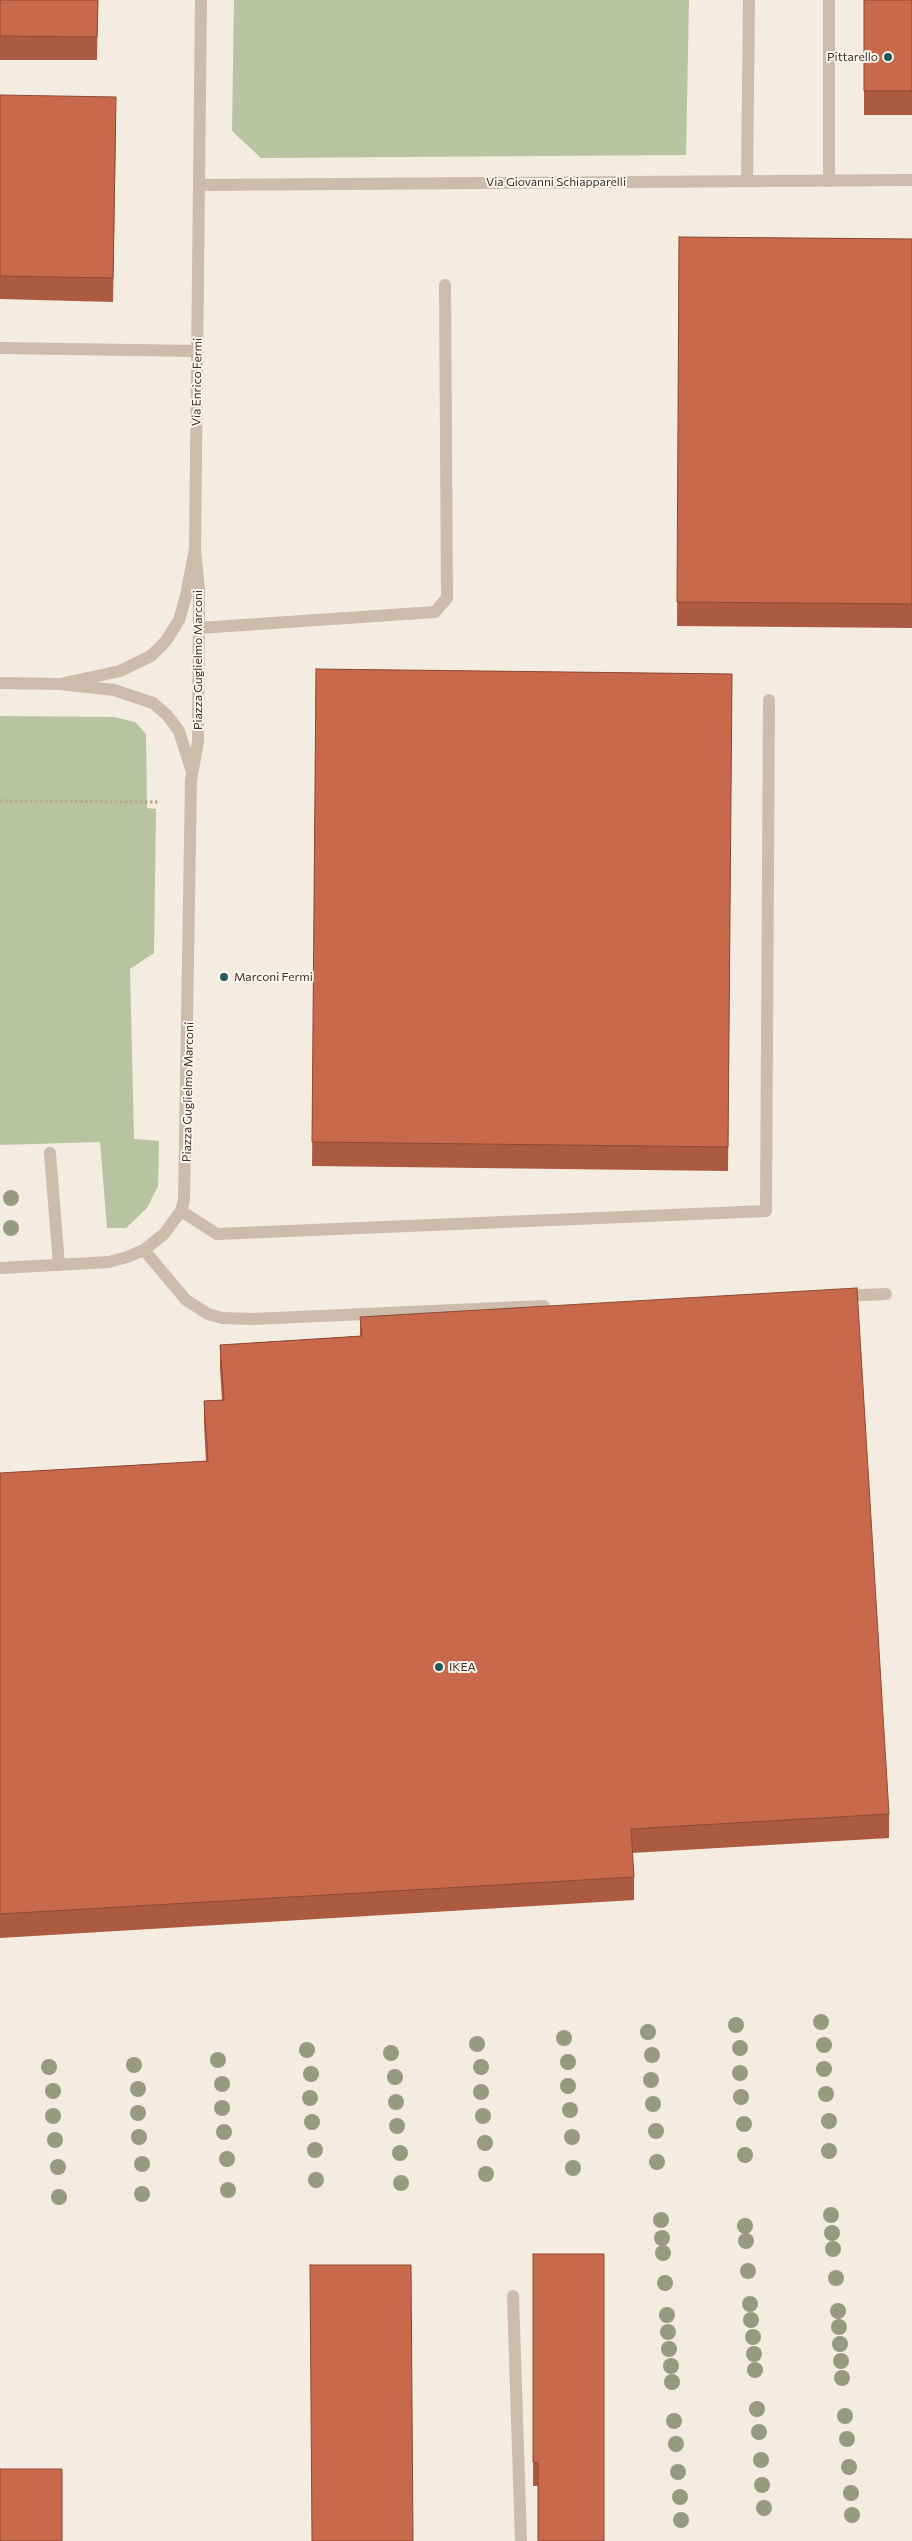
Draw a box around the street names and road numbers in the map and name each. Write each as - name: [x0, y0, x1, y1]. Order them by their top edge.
- street label: Via Giovanni Schiapparelli: [486, 175, 626, 189]
- street label: Via Enrico Fermi: [189, 338, 205, 426]
- street label: Piazza Guglielmo Marconi: [191, 590, 205, 730]
- street label: Piazza Guglielmo Marconi: [180, 1022, 196, 1162]

